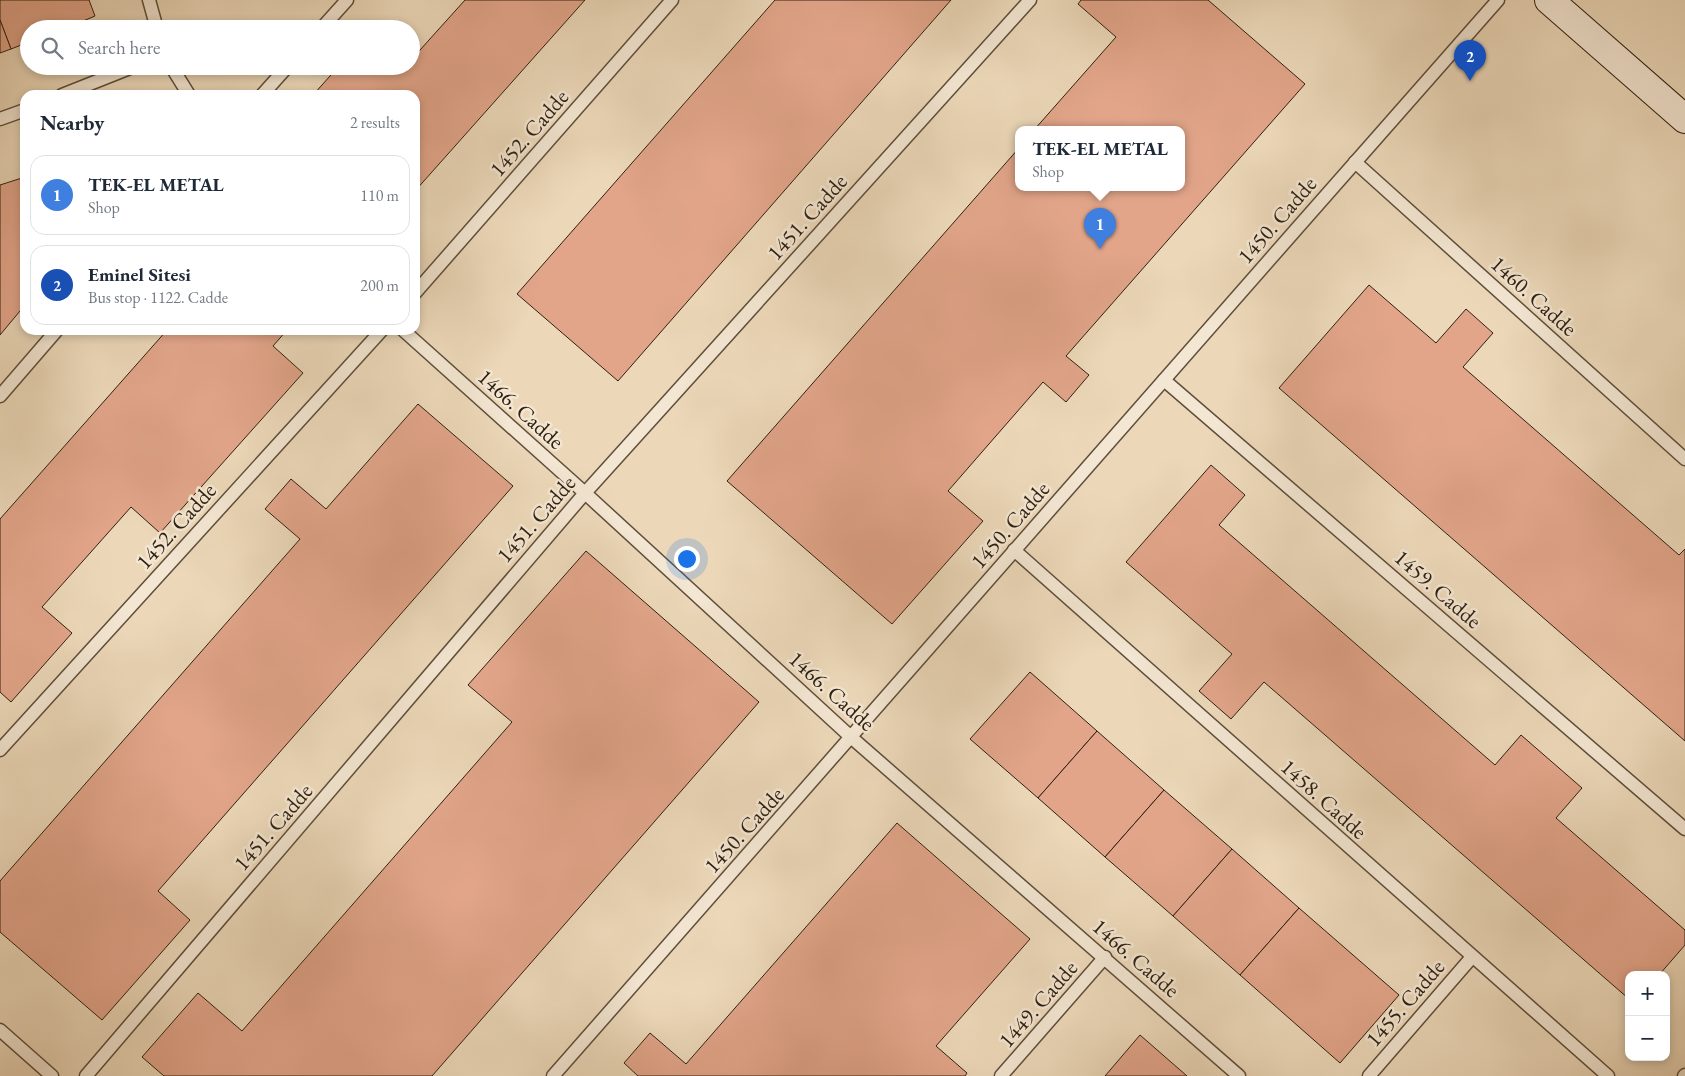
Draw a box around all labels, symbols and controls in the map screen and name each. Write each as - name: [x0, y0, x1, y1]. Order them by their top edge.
- search box: [20, 20, 420, 75]
- icon: search: [38, 34, 66, 62]
- text: Search here: [78, 35, 160, 60]
- pin: 2: [1454, 40, 1486, 81]
- street label: 1452. Cadde: [483, 83, 575, 183]
- text: Nearby: [40, 109, 104, 136]
- text: 2 results: [350, 112, 400, 133]
- popup: [1015, 126, 1185, 191]
- text: TEK-EL METAL: [1032, 136, 1168, 161]
- text: Shop: [1032, 161, 1064, 182]
- street label: 1451. Cadde: [760, 167, 854, 266]
- street label: 1450. Cadde: [1231, 170, 1323, 270]
- text: TEK-EL METAL: [88, 172, 224, 197]
- text: 1: [53, 185, 61, 206]
- text: 110 m: [360, 185, 399, 206]
- text: Shop: [88, 197, 120, 218]
- pin: 1: [1084, 208, 1116, 249]
- street label: 1460. Cadde: [1485, 249, 1584, 343]
- text: Eminel Sitesi: [88, 262, 191, 287]
- text: 2: [53, 275, 61, 296]
- text: 200 m: [360, 275, 399, 296]
- text: Bus stop · 1122. Cadde: [88, 287, 228, 308]
- street label: 1466. Cadde: [472, 362, 571, 456]
- street label: 1451. Cadde: [490, 469, 582, 569]
- street label: 1450. Cadde: [964, 475, 1056, 575]
- street label: 1452. Cadde: [129, 476, 223, 575]
- street label: 1459. Cadde: [1388, 543, 1488, 635]
- your location: [674, 546, 700, 572]
- street label: 1466. Cadde: [783, 644, 882, 738]
- street label: 1458. Cadde: [1275, 752, 1374, 846]
- street label: 1451. Cadde: [227, 777, 319, 877]
- street label: 1450. Cadde: [697, 780, 791, 879]
- street label: 1466. Cadde: [1086, 912, 1186, 1004]
- street label: 1455. Cadde: [1359, 953, 1451, 1053]
- street label: 1449. Cadde: [992, 954, 1084, 1054]
- map controls: [1625, 971, 1670, 1061]
- button: +: [1625, 971, 1670, 1016]
- button: −: [1625, 1016, 1670, 1061]

